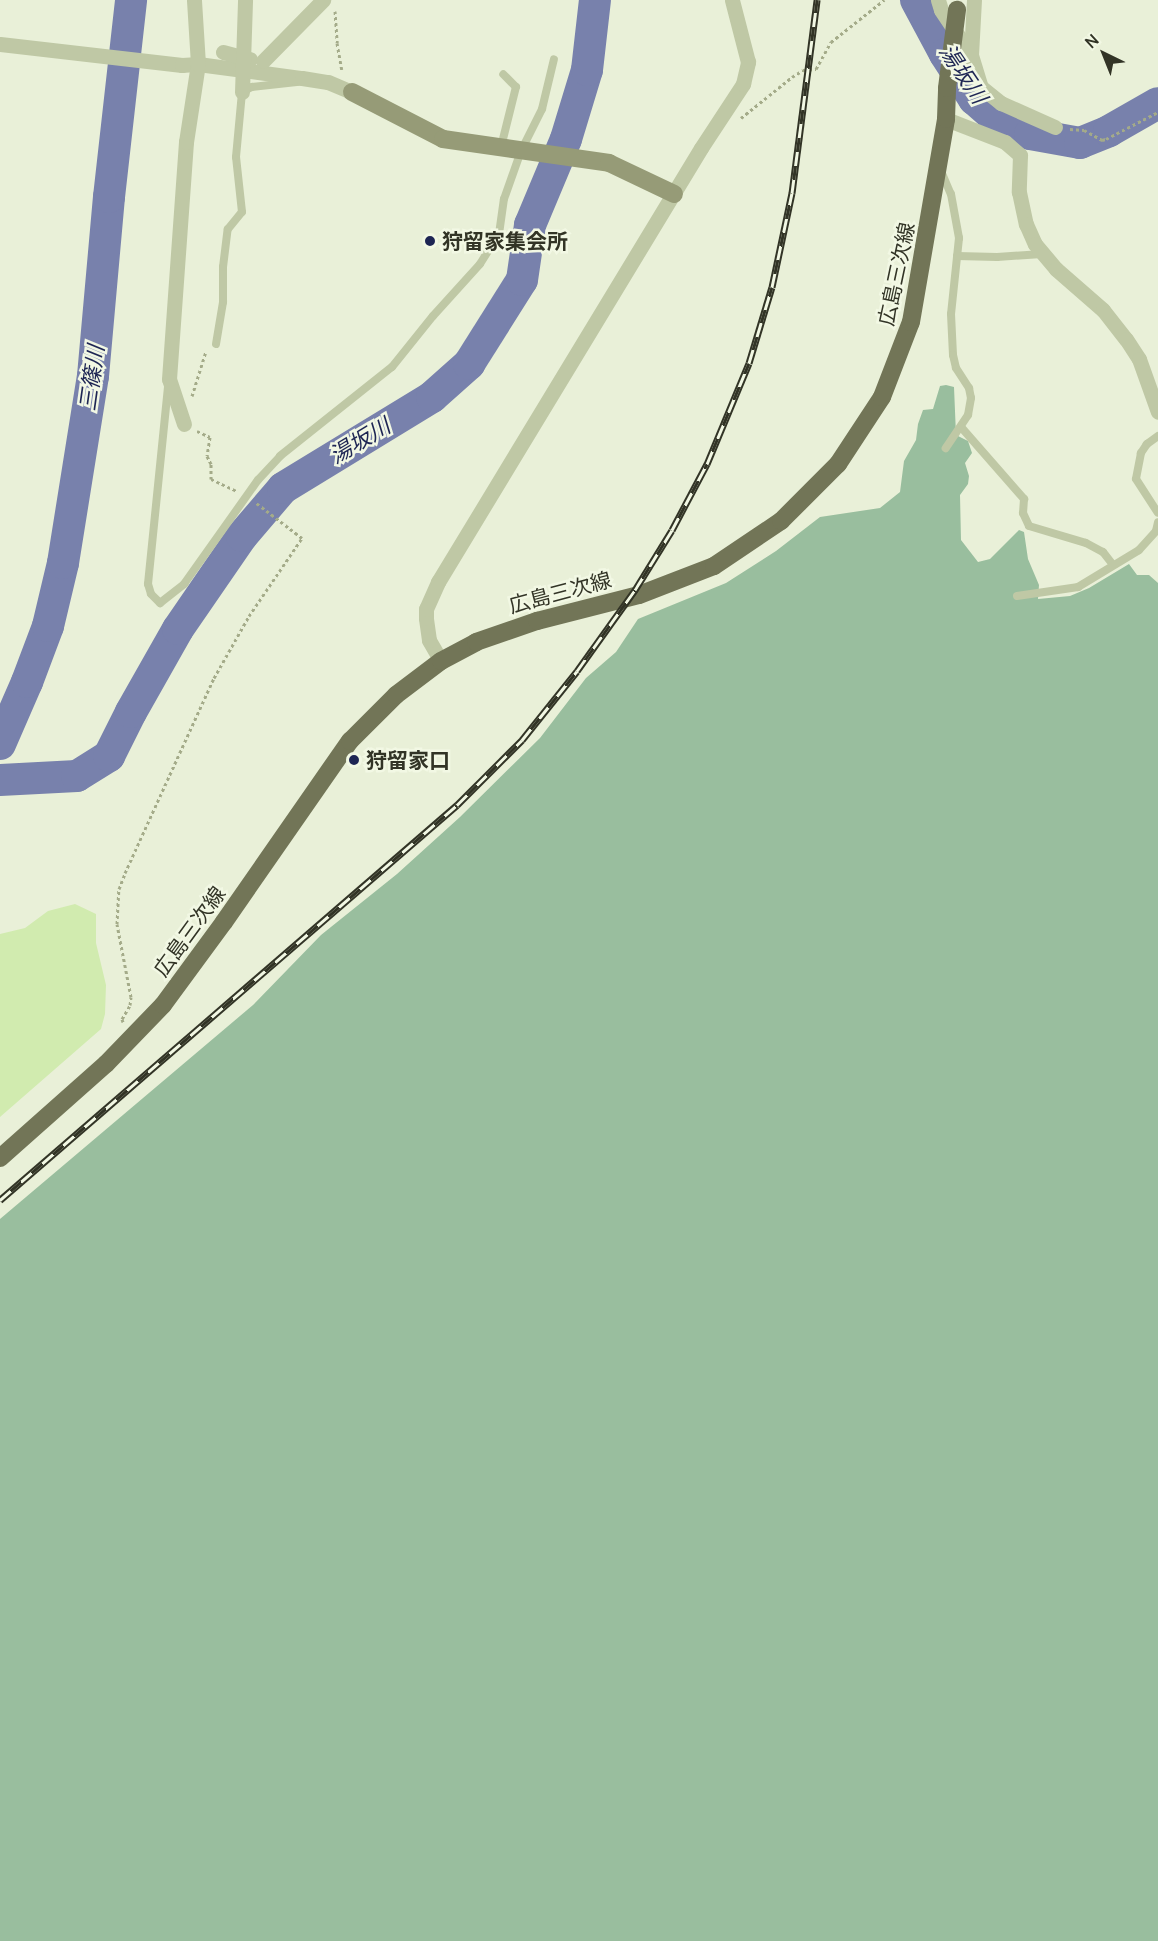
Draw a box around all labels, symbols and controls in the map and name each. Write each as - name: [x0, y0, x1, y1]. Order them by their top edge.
- north arrow: [1074, 24, 1134, 84]
- text: N: [1080, 29, 1103, 53]
- water label: 湯坂川: [934, 39, 992, 109]
- street label: 広島三次線: [873, 220, 919, 328]
- place label: 狩留家集会所: [442, 228, 568, 254]
- marker: 狩留家集会所: [423, 234, 437, 248]
- water label: 三篠川: [74, 343, 110, 413]
- water label: 湯坂川: [325, 413, 395, 469]
- street label: 広島三次線: [506, 566, 614, 618]
- place label: 狩留家口: [366, 747, 450, 773]
- marker: 狩留家口: [347, 753, 361, 767]
- street label: 広島三次線: [148, 881, 230, 981]

